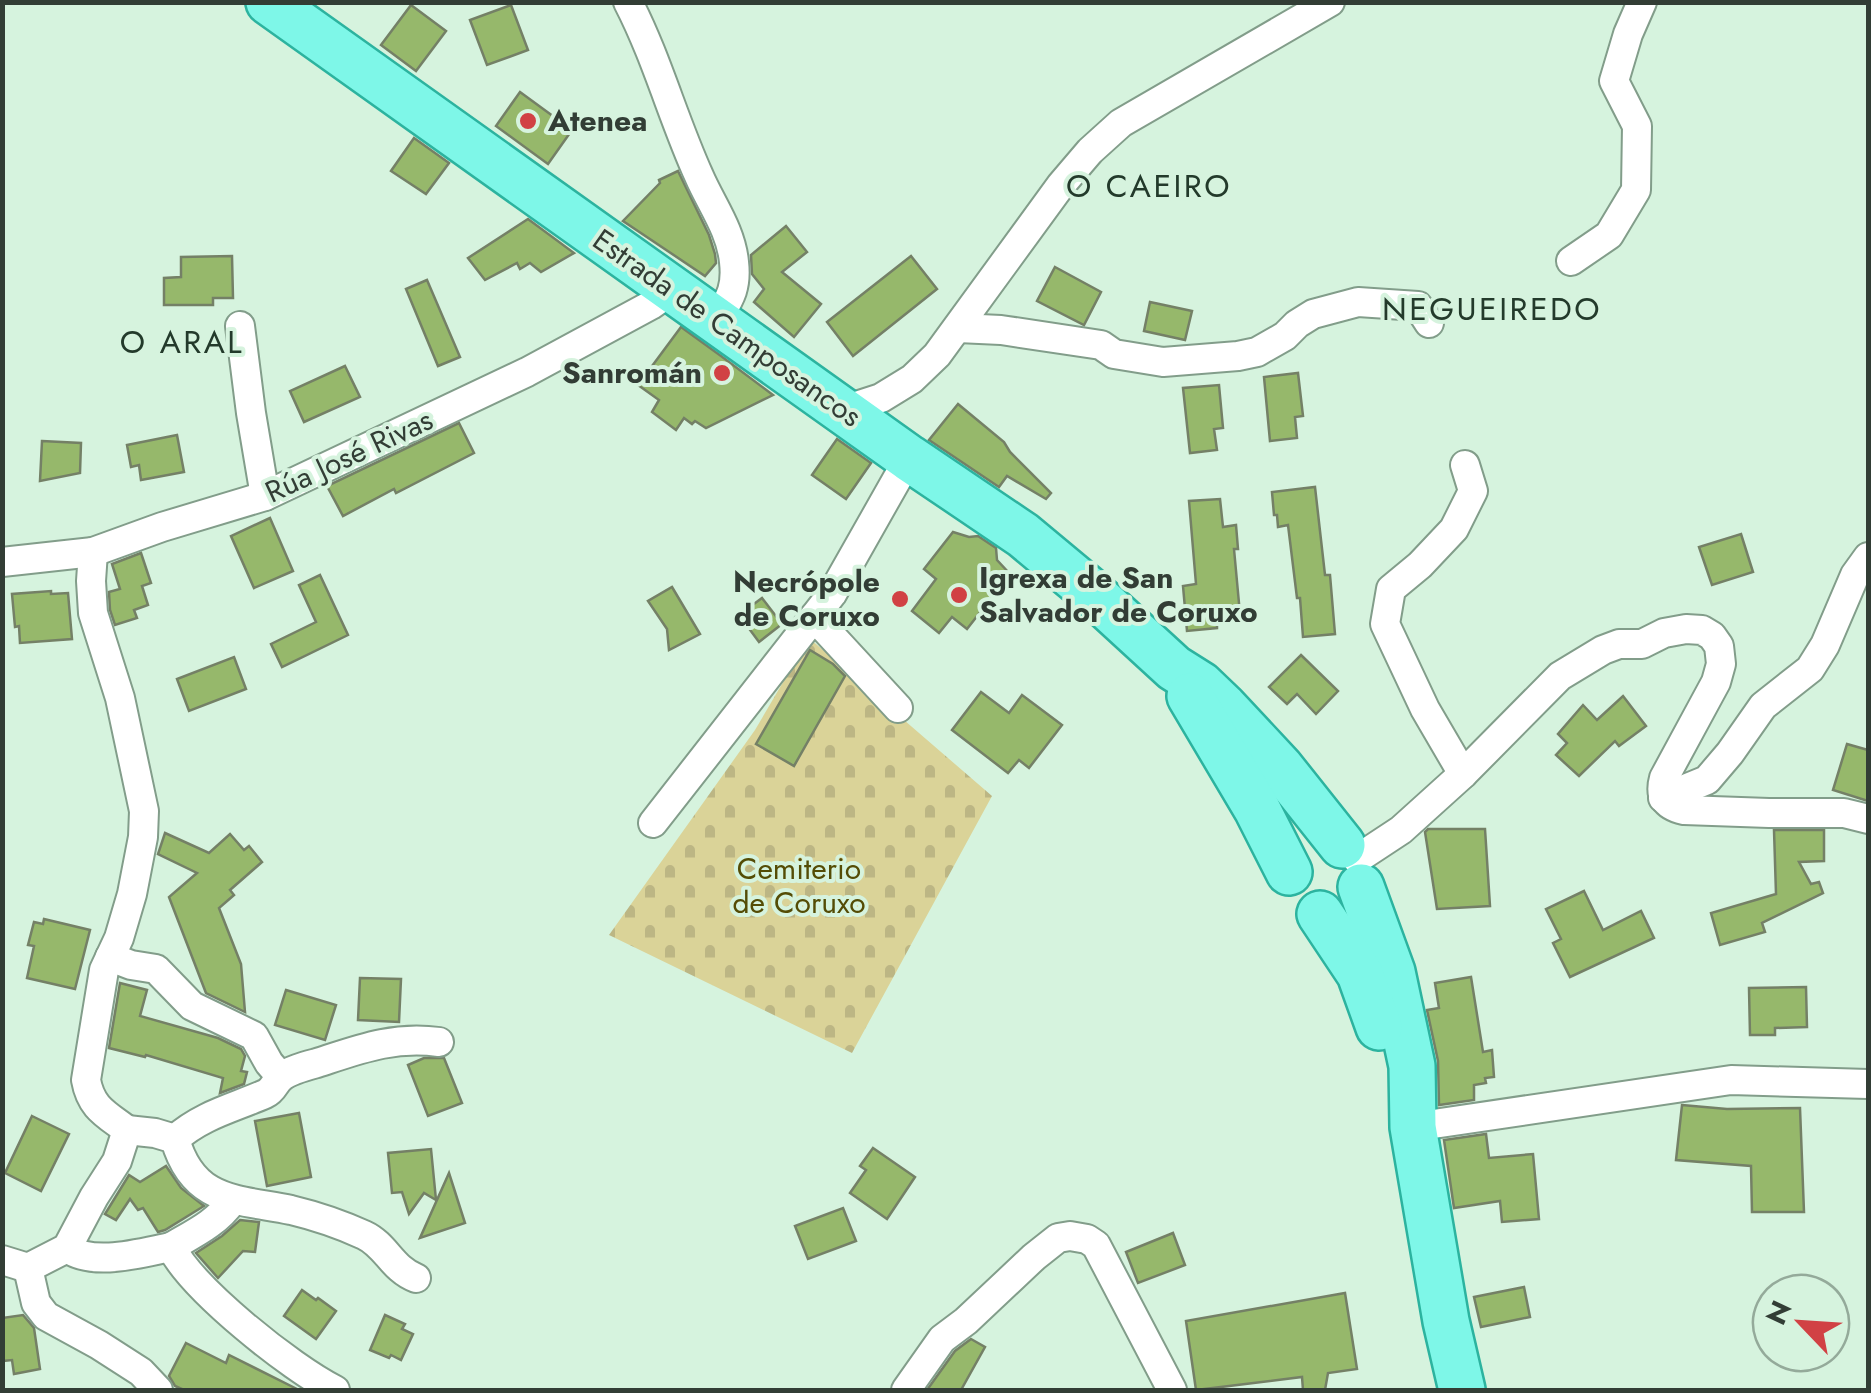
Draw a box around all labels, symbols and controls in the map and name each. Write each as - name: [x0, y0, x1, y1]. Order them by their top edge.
- place label: Atenea: [547, 99, 647, 142]
- marker: Atenea: [517, 110, 539, 132]
- district label: O CAEIRO: [1066, 163, 1232, 209]
- street label: Estrada de Camposancos: [584, 218, 870, 437]
- district label: NEGUEIREDO: [1382, 286, 1602, 332]
- district label: O ARAL: [120, 319, 244, 365]
- place label: Sanromán: [562, 351, 702, 394]
- marker: Sanromán: [711, 362, 733, 384]
- street label: Rúa José Rivas: [258, 398, 440, 513]
- place label: Igrexa de San Salvador de Coruxo: [979, 556, 1258, 633]
- place label: Necrópole de Coruxo: [733, 560, 880, 637]
- marker: Igrexa de San Salvador de Coruxo: [948, 584, 970, 606]
- marker: Necrópole de Coruxo: [889, 588, 911, 610]
- park label: Cemiterio de Coruxo: [732, 847, 866, 924]
- north arrow: [1751, 1273, 1851, 1373]
- text: N: [1756, 1294, 1802, 1331]

